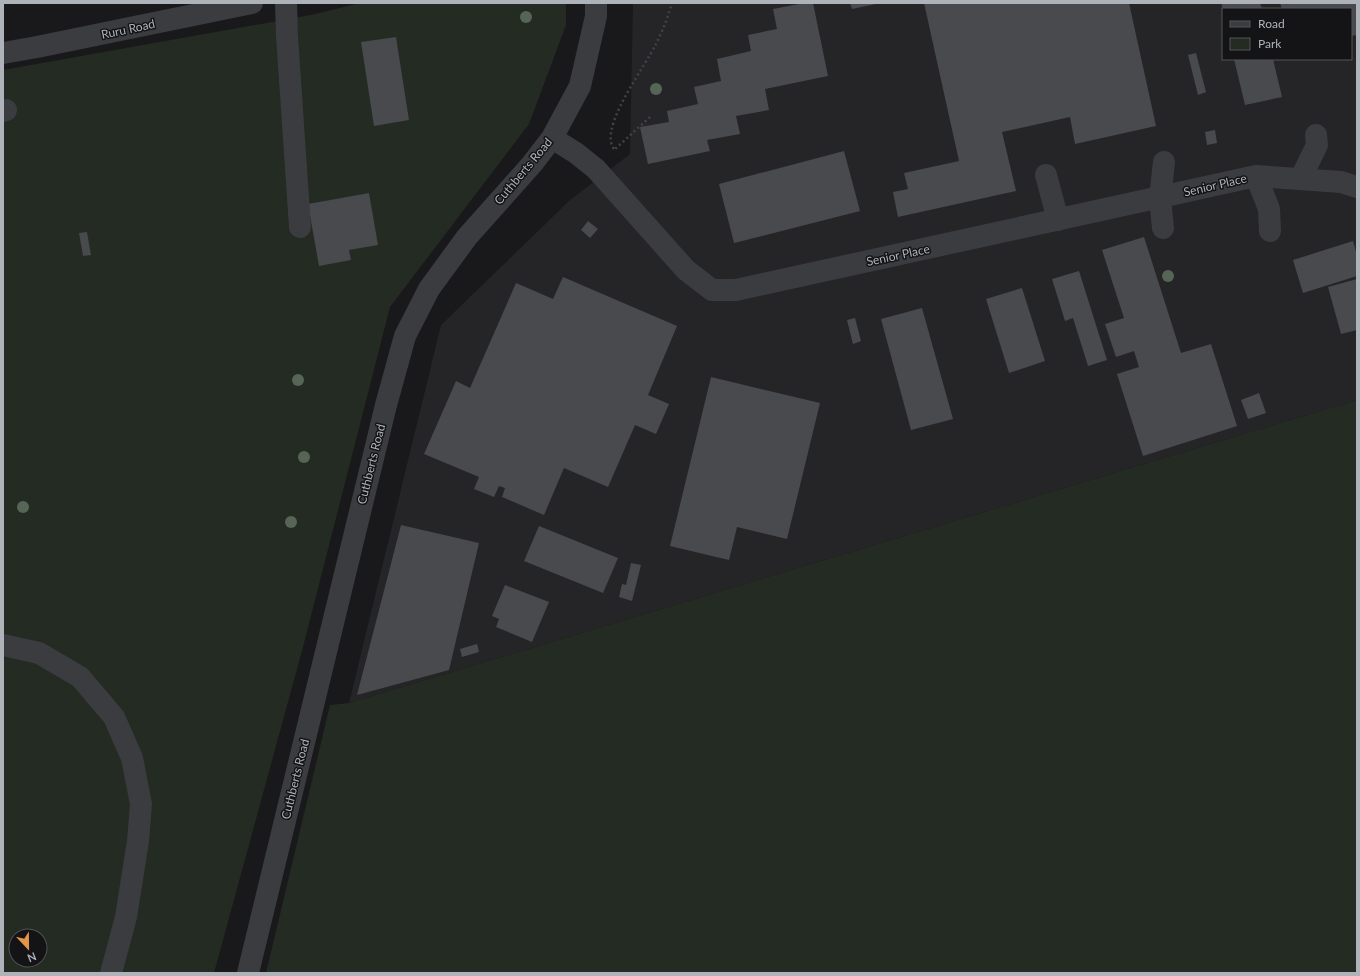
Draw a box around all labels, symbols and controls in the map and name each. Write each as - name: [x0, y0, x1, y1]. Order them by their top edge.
- legend: [1222, 8, 1352, 60]
- street label: Ruru Road: [100, 16, 156, 42]
- text: Road: [1258, 16, 1285, 31]
- text: Park: [1258, 36, 1282, 51]
- street label: Cuthberts Road: [491, 135, 555, 207]
- street label: Senior Place: [1182, 170, 1248, 200]
- street label: Senior Place: [865, 241, 931, 269]
- street label: Cuthberts Road: [354, 422, 388, 506]
- street label: Cuthberts Road: [278, 737, 312, 821]
- north arrow: [8, 928, 48, 968]
- text: N: [26, 950, 38, 965]

